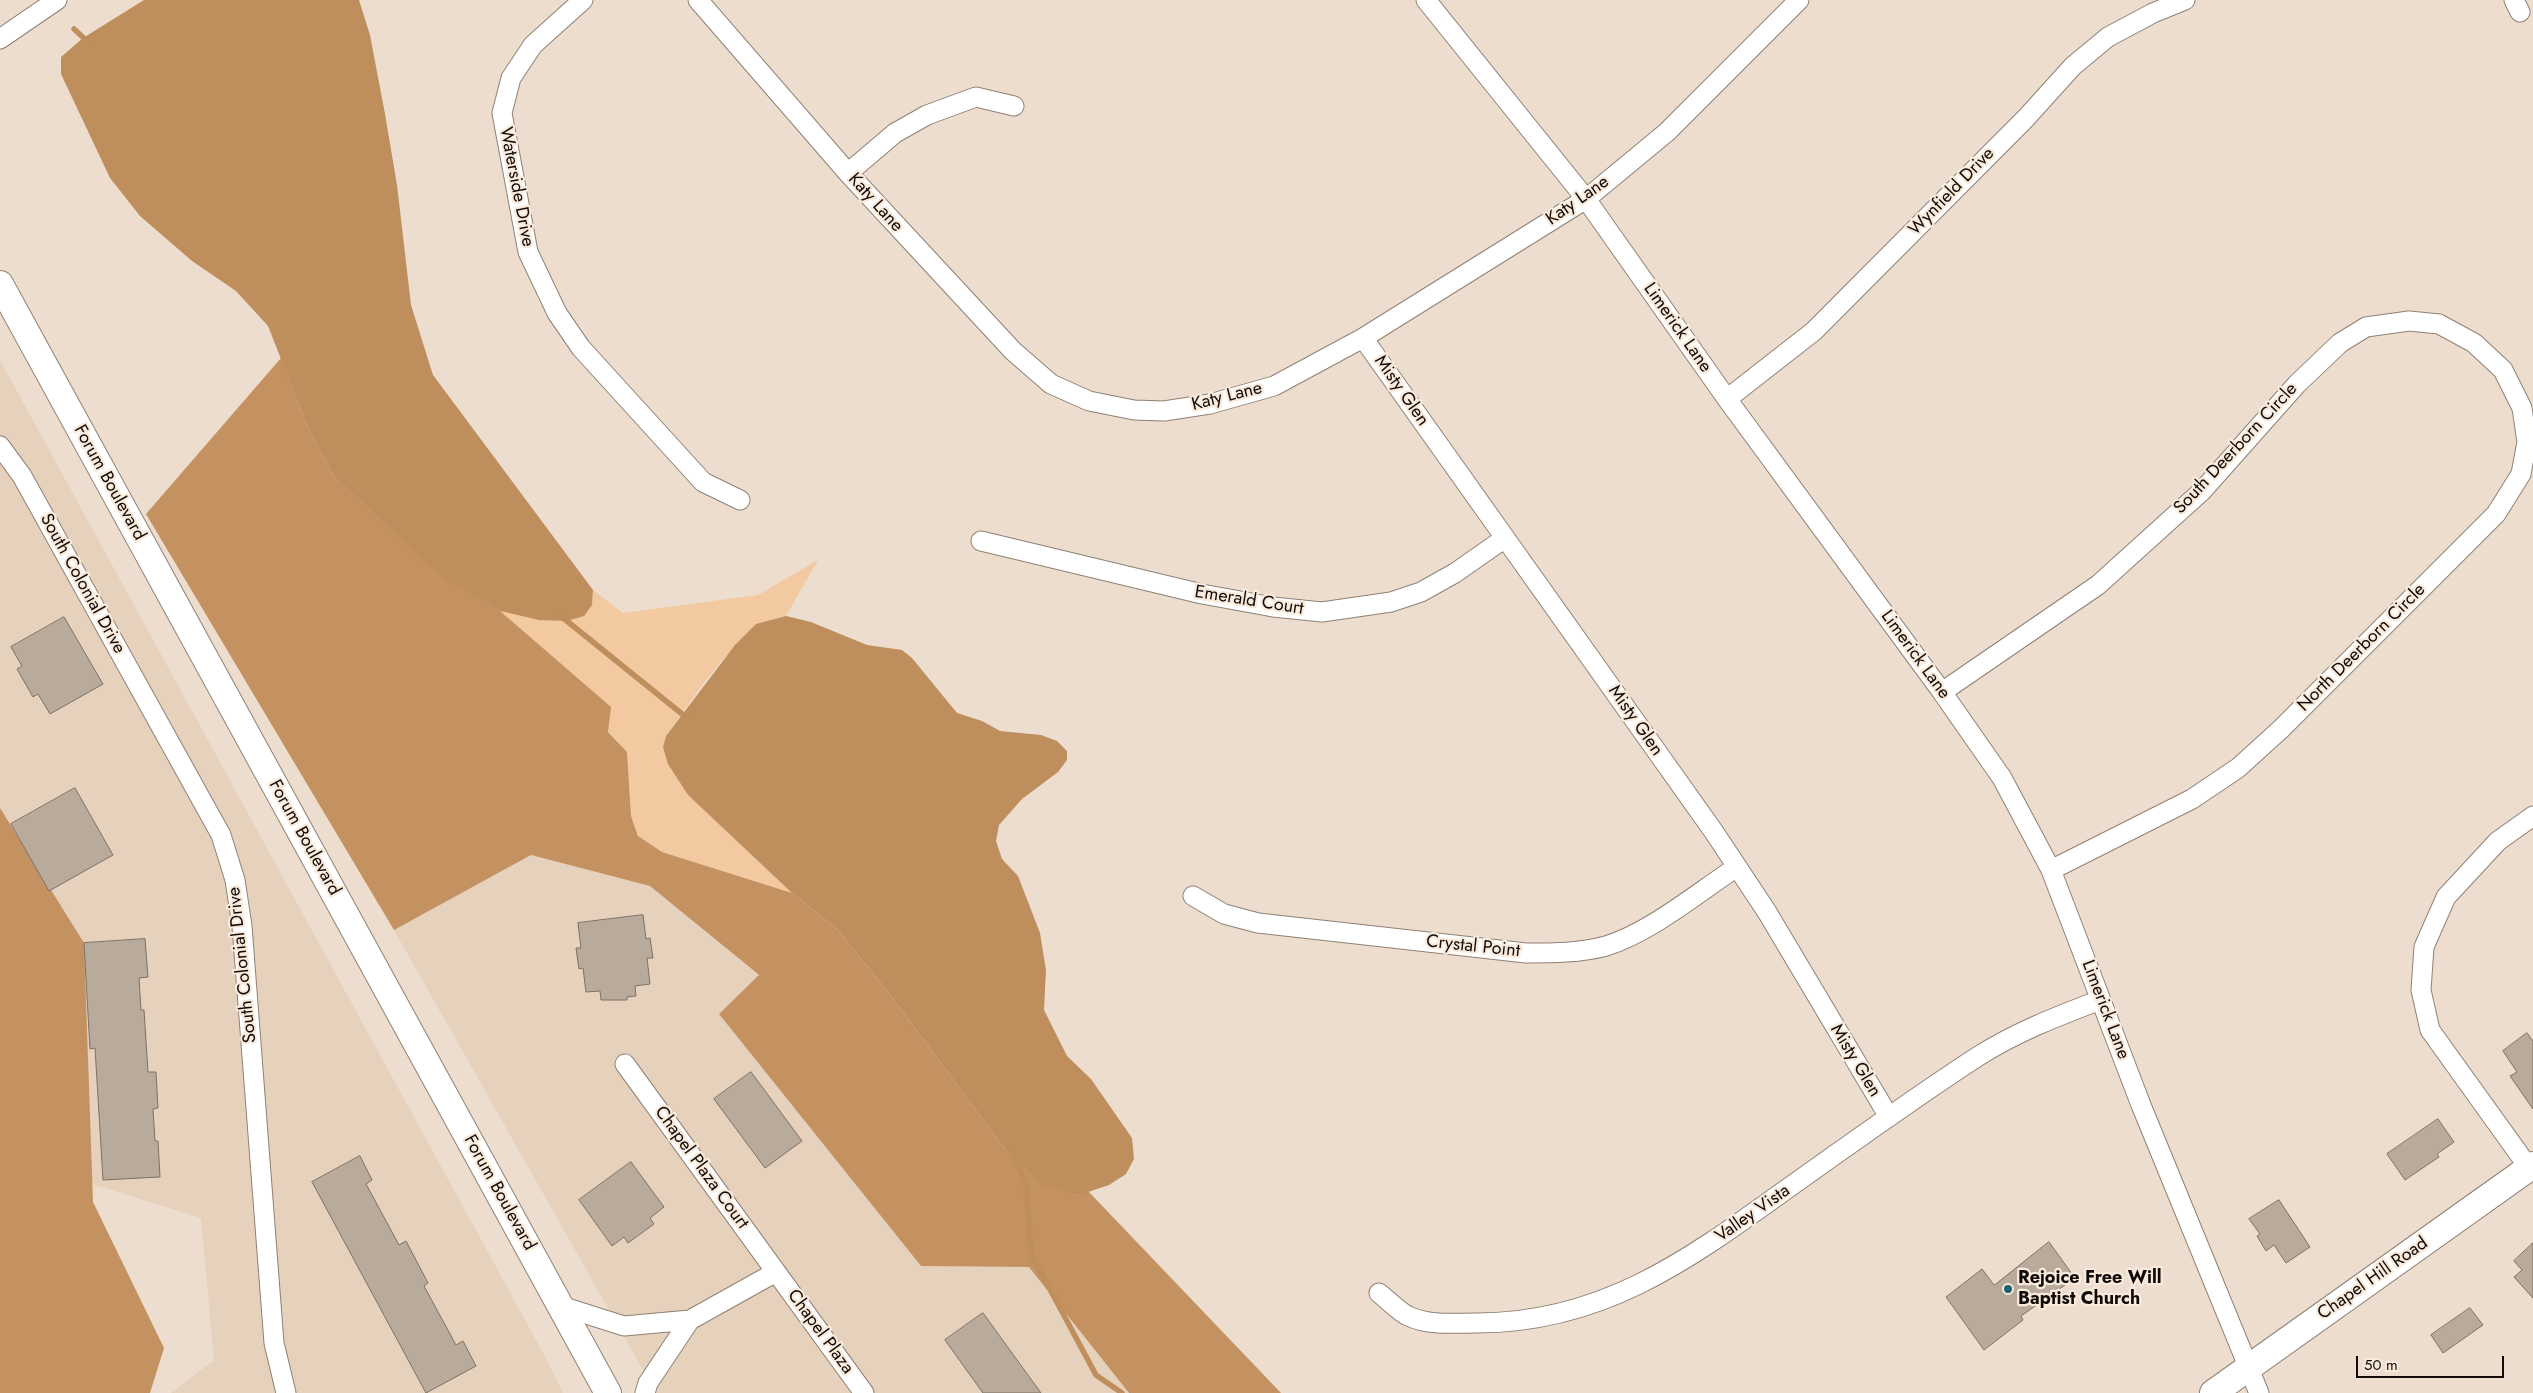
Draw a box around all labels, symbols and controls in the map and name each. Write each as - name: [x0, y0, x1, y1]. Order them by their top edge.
- street label: Waterside Drive: [494, 125, 538, 249]
- street label: Wynfield Drive: [1905, 143, 1999, 241]
- street label: Katy Lane: [843, 169, 907, 237]
- street label: Katy Lane: [1542, 172, 1614, 230]
- street label: Limerick Lane: [1638, 279, 1716, 377]
- street label: Misty Glen: [1369, 352, 1433, 430]
- street label: Katy Lane: [1189, 378, 1265, 416]
- street label: South Deerborn Circle: [2170, 379, 2302, 519]
- street label: Forum Boulevard: [68, 421, 150, 545]
- street label: South Colonial Drive: [35, 510, 129, 658]
- street label: North Deerborn Circle: [2294, 580, 2430, 716]
- street label: Emerald Court: [1193, 582, 1305, 620]
- street label: Limerick Lane: [1876, 606, 1954, 704]
- street label: Misty Glen: [1603, 682, 1667, 760]
- street label: Forum Boulevard: [263, 776, 345, 900]
- street label: South Colonial Drive: [224, 886, 262, 1044]
- street label: Crystal Point: [1425, 931, 1521, 963]
- street label: Limerick Lane: [2076, 957, 2134, 1063]
- street label: Misty Glen: [1825, 1021, 1885, 1101]
- street label: Chapel Plaza Court: [649, 1102, 753, 1234]
- street label: Forum Boulevard: [458, 1131, 540, 1255]
- street label: Valley Vista: [1712, 1180, 1794, 1248]
- street label: Chapel Hill Road: [2314, 1233, 2432, 1325]
- place label: Rejoice Free Will Baptist Church: [2018, 1268, 2162, 1310]
- marker: Rejoice Free Will Baptist Church: [2002, 1283, 2014, 1295]
- street label: Chapel Plaza: [782, 1286, 858, 1378]
- scale bar: [2358, 1346, 2506, 1378]
- text: 50 m: [2364, 1354, 2398, 1376]

